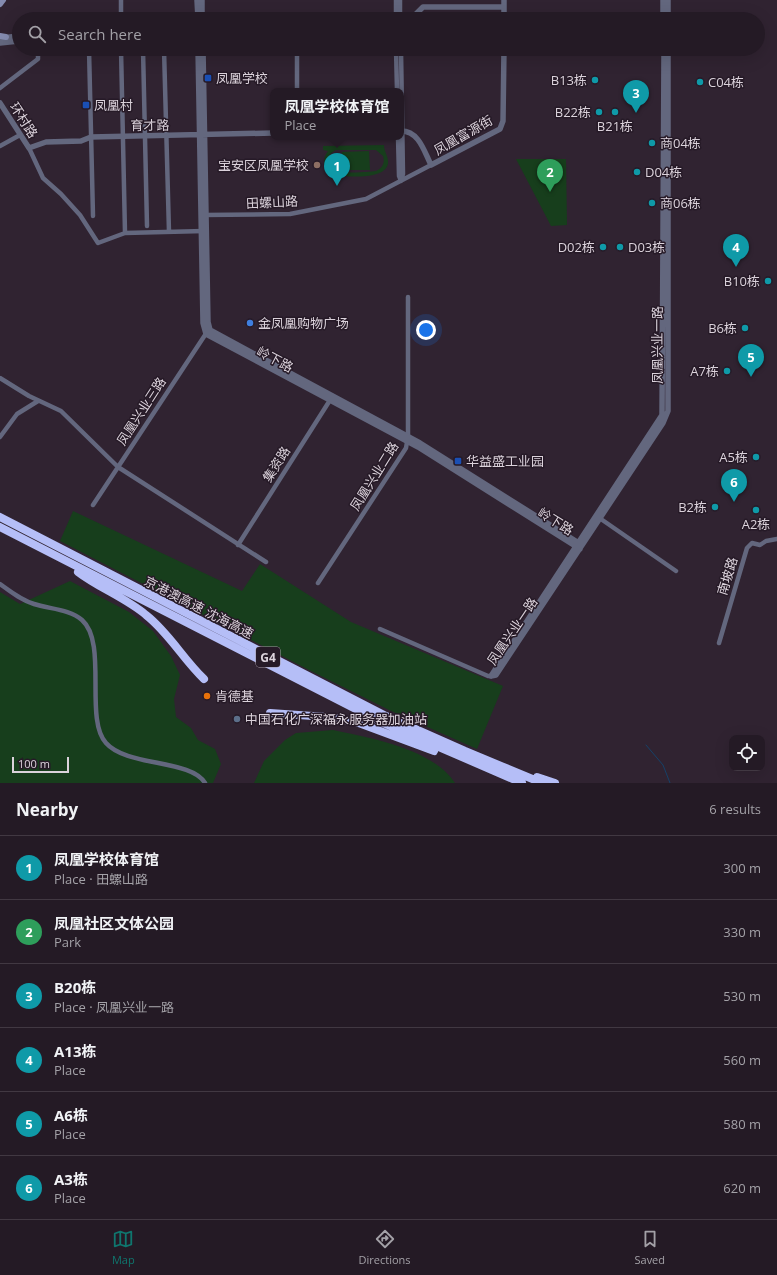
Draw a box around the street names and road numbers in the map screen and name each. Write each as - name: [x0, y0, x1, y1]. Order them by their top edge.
- street label: 环村路: [6, 99, 42, 141]
- street label: 凤凰富源街: [430, 111, 496, 159]
- street label: 育才路: [130, 116, 170, 134]
- street label: 田螺山路: [246, 192, 298, 212]
- street label: 凤凰兴业一路: [648, 306, 666, 384]
- street label: 岭下路: [254, 342, 296, 376]
- street label: 凤凰兴业三路: [112, 373, 170, 449]
- street label: 凤凰兴业二路: [346, 438, 402, 514]
- street label: 集资路: [258, 443, 294, 485]
- street label: 岭下路: [535, 503, 577, 539]
- street label: 南坡路: [713, 555, 741, 597]
- street label: 京港澳高速 沈海高速: [141, 572, 257, 642]
- street label: 凤凰兴业一路: [483, 594, 541, 668]
- road number: G4: [256, 647, 280, 667]

